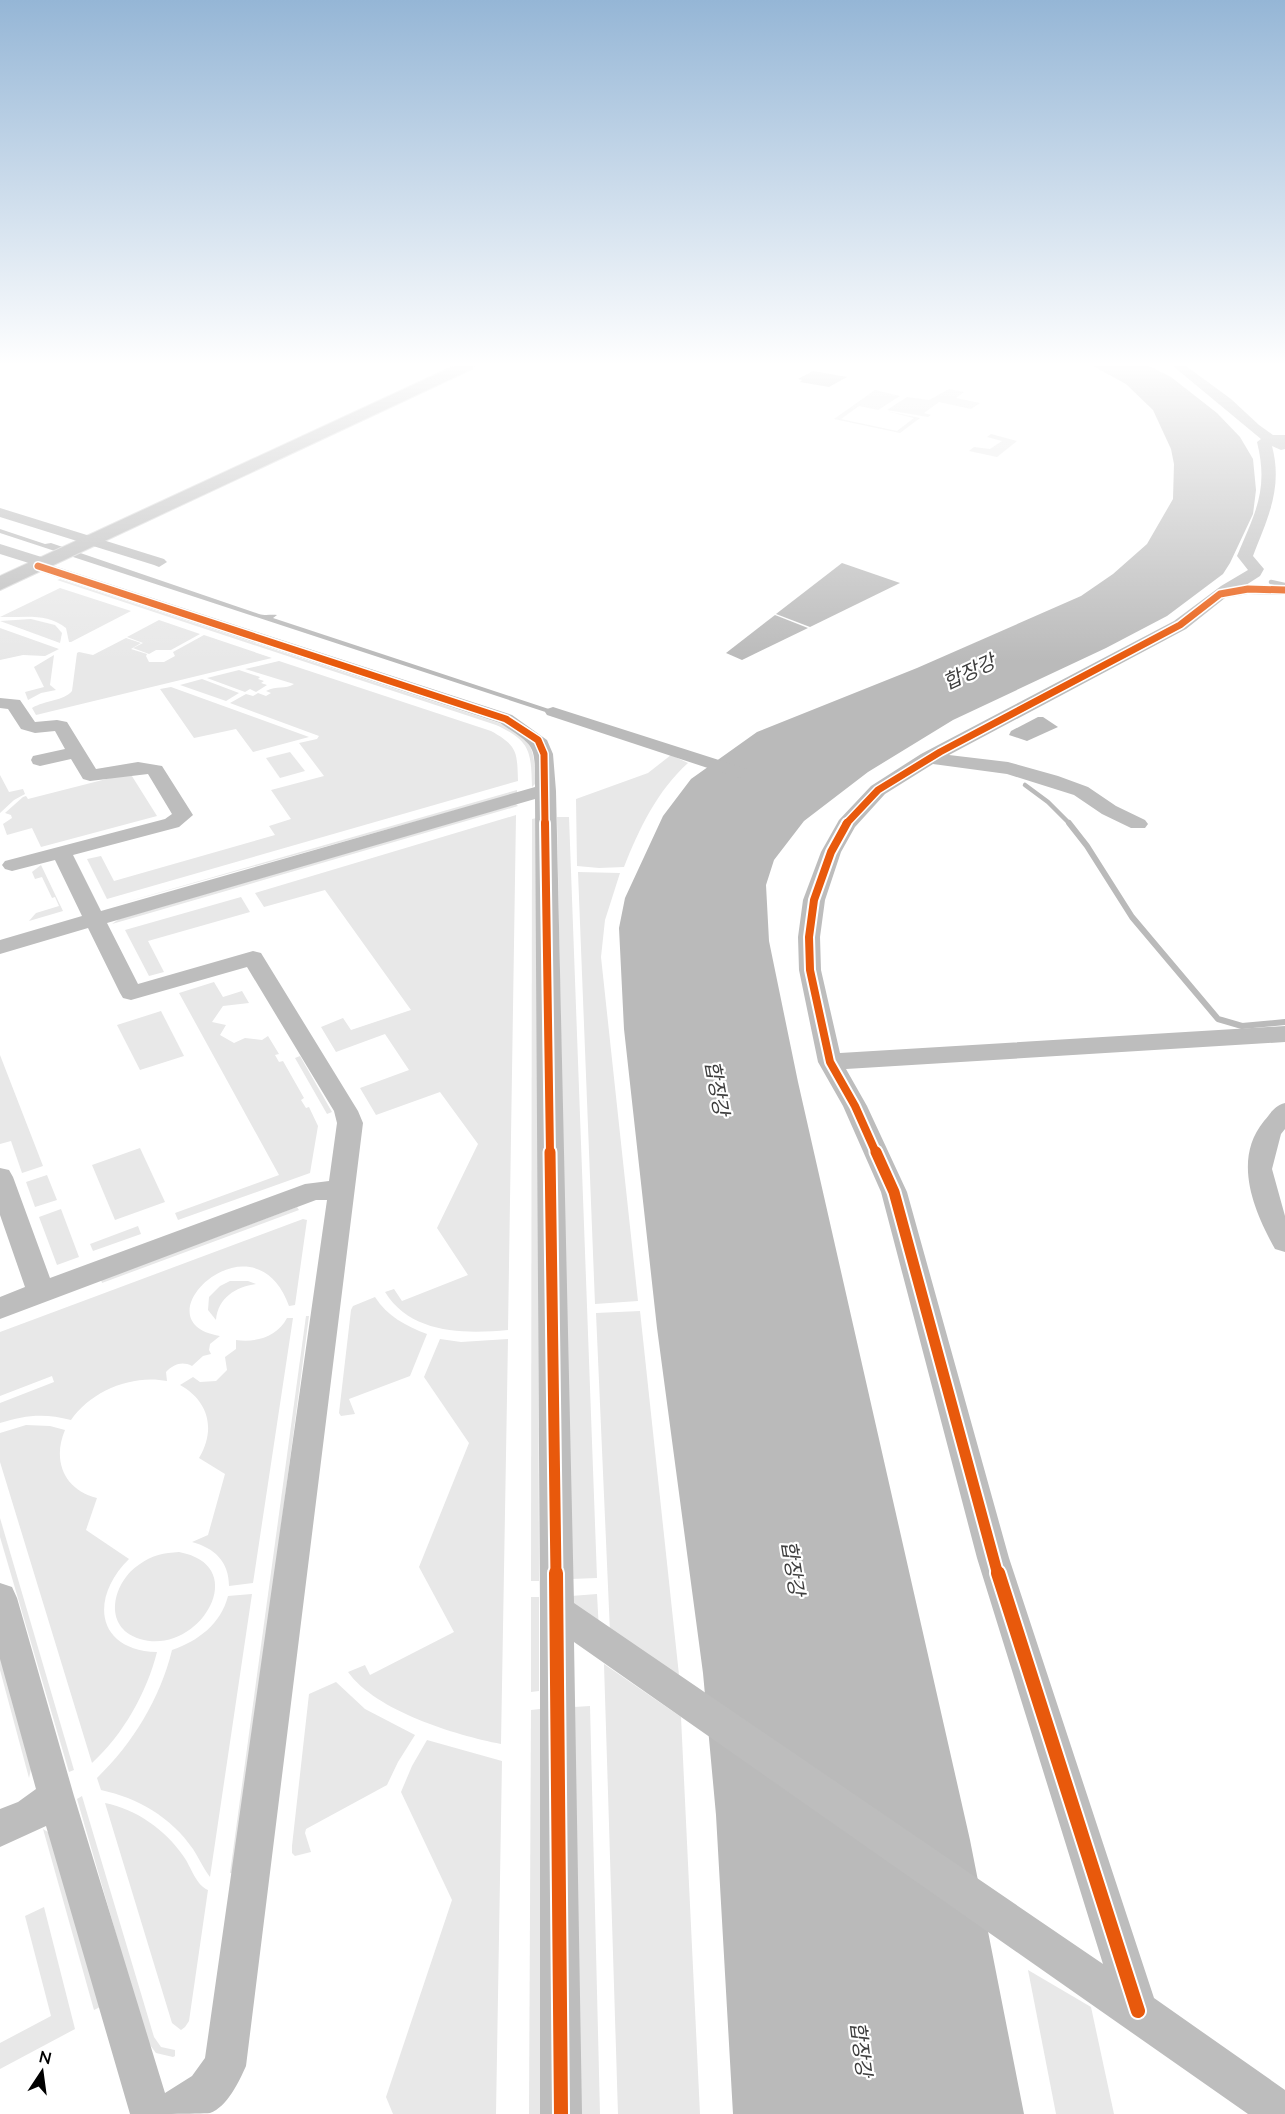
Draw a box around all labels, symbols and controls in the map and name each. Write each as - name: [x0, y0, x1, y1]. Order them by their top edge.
- water label: 합장강: [938, 647, 1001, 694]
- water label: 합장강: [701, 1059, 735, 1120]
- water label: 합장강: [778, 1539, 811, 1600]
- water label: 합장강: [847, 2020, 878, 2080]
- north arrow: [12, 2042, 72, 2102]
- text: N: [37, 2046, 54, 2068]

